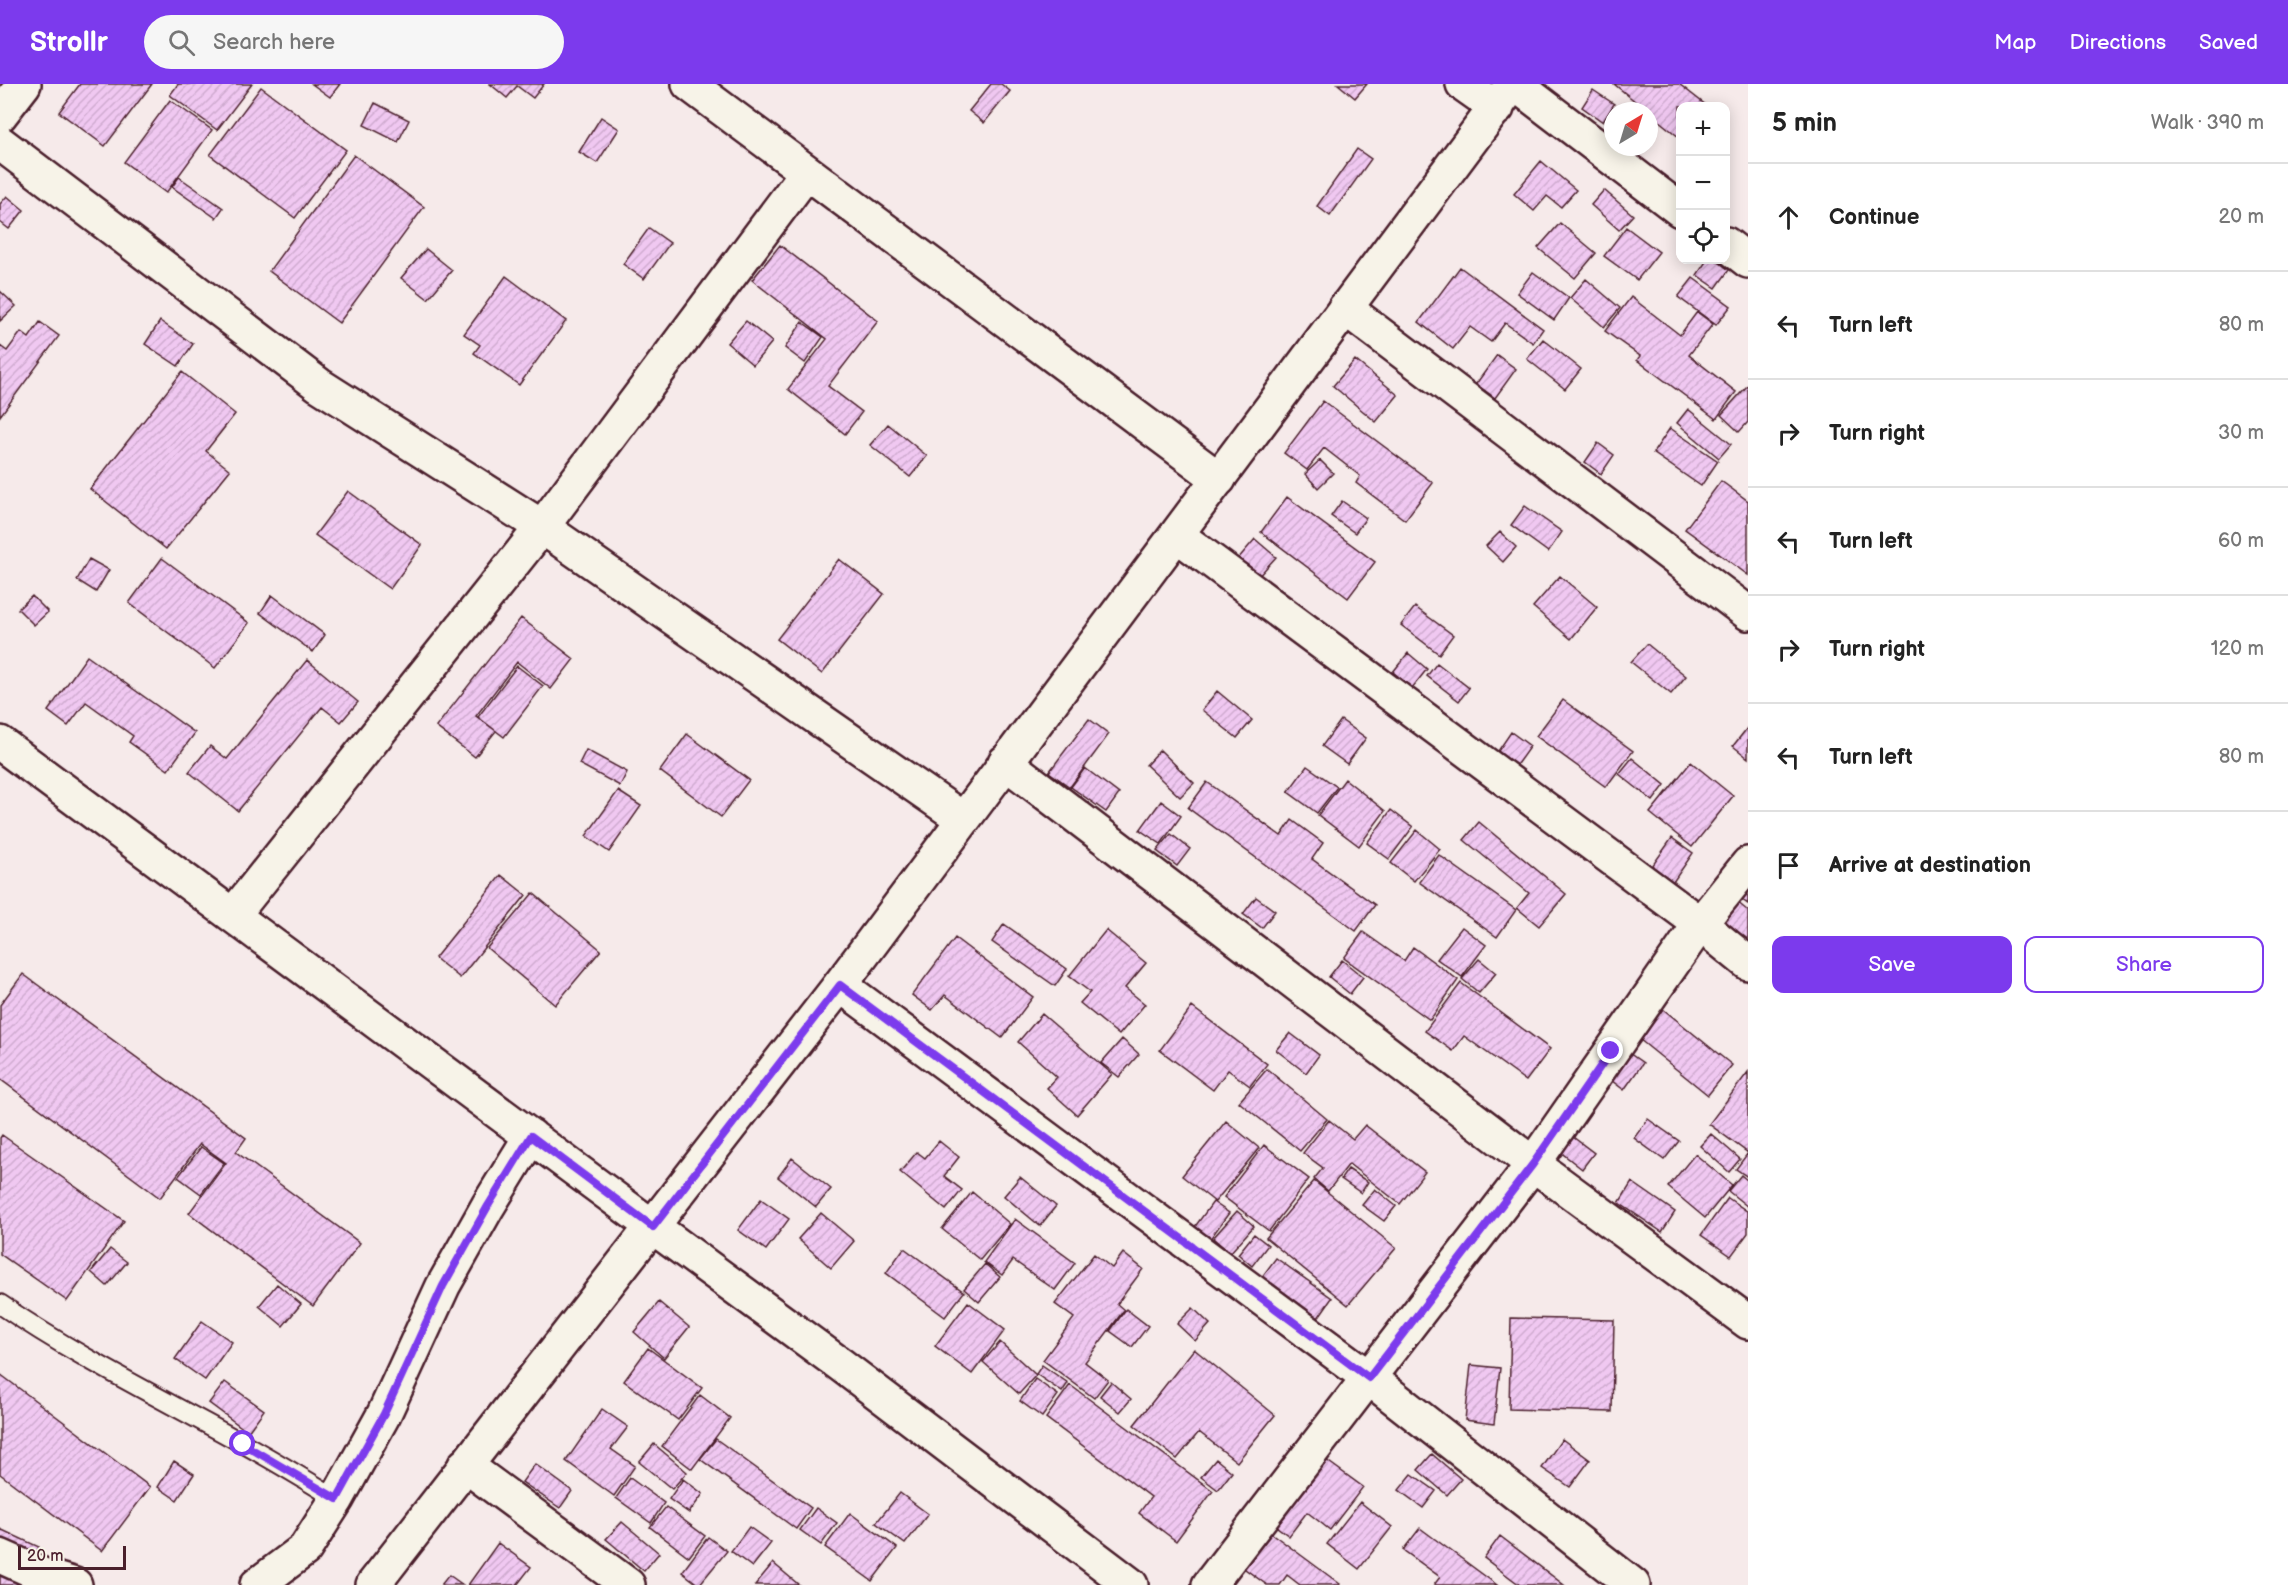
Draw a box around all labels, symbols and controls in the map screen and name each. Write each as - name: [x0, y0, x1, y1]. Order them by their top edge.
- search box: [144, 15, 564, 69]
- text: Strollr: [30, 26, 108, 59]
- icon: search: [165, 26, 198, 59]
- text: Search here: [213, 29, 335, 56]
- text: Map: [1994, 30, 2037, 55]
- text: Directions: [2070, 30, 2166, 55]
- text: Saved: [2199, 30, 2258, 55]
- north arrow: [1604, 102, 1658, 156]
- map controls: [1676, 102, 1730, 264]
- button: +: [1676, 102, 1730, 156]
- text: 5 min: [1772, 108, 1837, 139]
- text: Walk · 390 m: [2151, 111, 2264, 135]
- button: −: [1676, 156, 1730, 210]
- icon: ahead: [1772, 201, 1805, 234]
- text: Continue: [1829, 204, 1919, 231]
- text: 20 m: [2219, 205, 2264, 229]
- button: locate: [1676, 210, 1730, 264]
- icon: left: [1772, 309, 1805, 342]
- text: Turn left: [1829, 312, 1913, 339]
- text: 80 m: [2219, 313, 2264, 337]
- icon: right: [1772, 417, 1805, 450]
- text: Turn right: [1829, 420, 1925, 447]
- text: 30 m: [2218, 421, 2264, 445]
- icon: left: [1772, 525, 1805, 558]
- text: Turn left: [1829, 528, 1913, 555]
- text: 60 m: [2218, 529, 2264, 553]
- icon: right: [1772, 633, 1805, 666]
- text: Turn right: [1829, 636, 1925, 663]
- text: 120 m: [2211, 637, 2264, 661]
- icon: left: [1772, 741, 1805, 774]
- text: Turn left: [1829, 744, 1913, 771]
- text: 80 m: [2219, 745, 2264, 769]
- icon: arrive: [1772, 849, 1805, 882]
- text: Arrive at destination: [1829, 852, 2031, 879]
- button: Save: [1772, 936, 2012, 993]
- button: Share: [2024, 936, 2264, 993]
- route end: [1597, 1037, 1623, 1063]
- route start: [229, 1430, 255, 1456]
- scale bar: [18, 1543, 126, 1570]
- text: 20 m: [27, 1547, 63, 1566]

